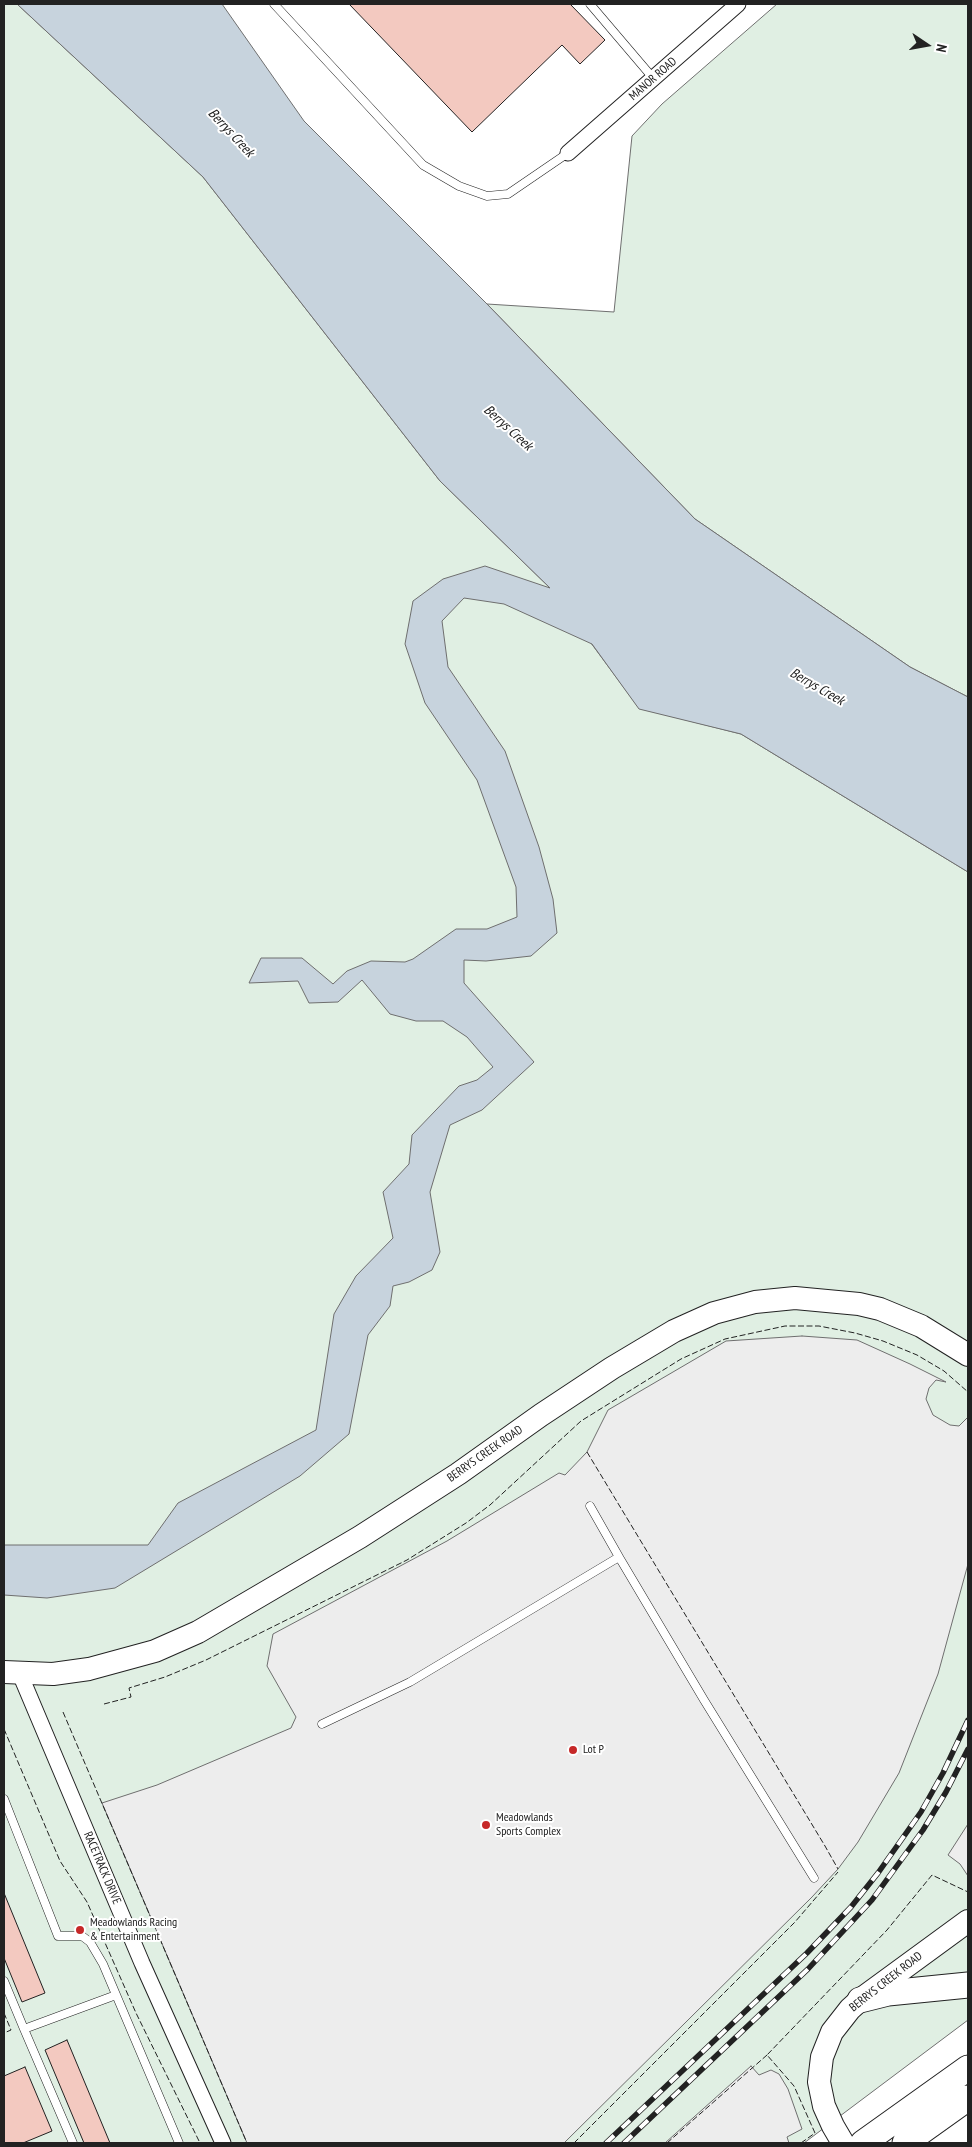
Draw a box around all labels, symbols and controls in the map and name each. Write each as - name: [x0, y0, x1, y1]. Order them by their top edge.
- north arrow: [902, 20, 952, 70]
- text: N: [932, 43, 951, 54]
- street label: MANOR ROAD: [626, 54, 680, 104]
- water label: Berrys Creek: [204, 105, 258, 161]
- water label: Berrys Creek: [480, 402, 536, 454]
- water label: Berrys Creek: [787, 665, 847, 709]
- street label: BERRYS CREEK ROAD: [445, 1423, 525, 1485]
- place label: Lot P: [583, 1743, 604, 1757]
- marker: Lot P: [567, 1744, 579, 1756]
- place label: Meadowlands Sports Complex: [496, 1811, 561, 1839]
- marker: Meadowlands Sports Complex: [480, 1819, 492, 1831]
- street label: RACETRACK DRIVE: [80, 1830, 124, 1906]
- place label: Meadowlands Racing & Entertainment: [90, 1916, 177, 1944]
- marker: Meadowlands Racing & Entertainment: [74, 1924, 86, 1936]
- street label: BERRYS CREEK ROAD: [847, 1949, 925, 2015]

